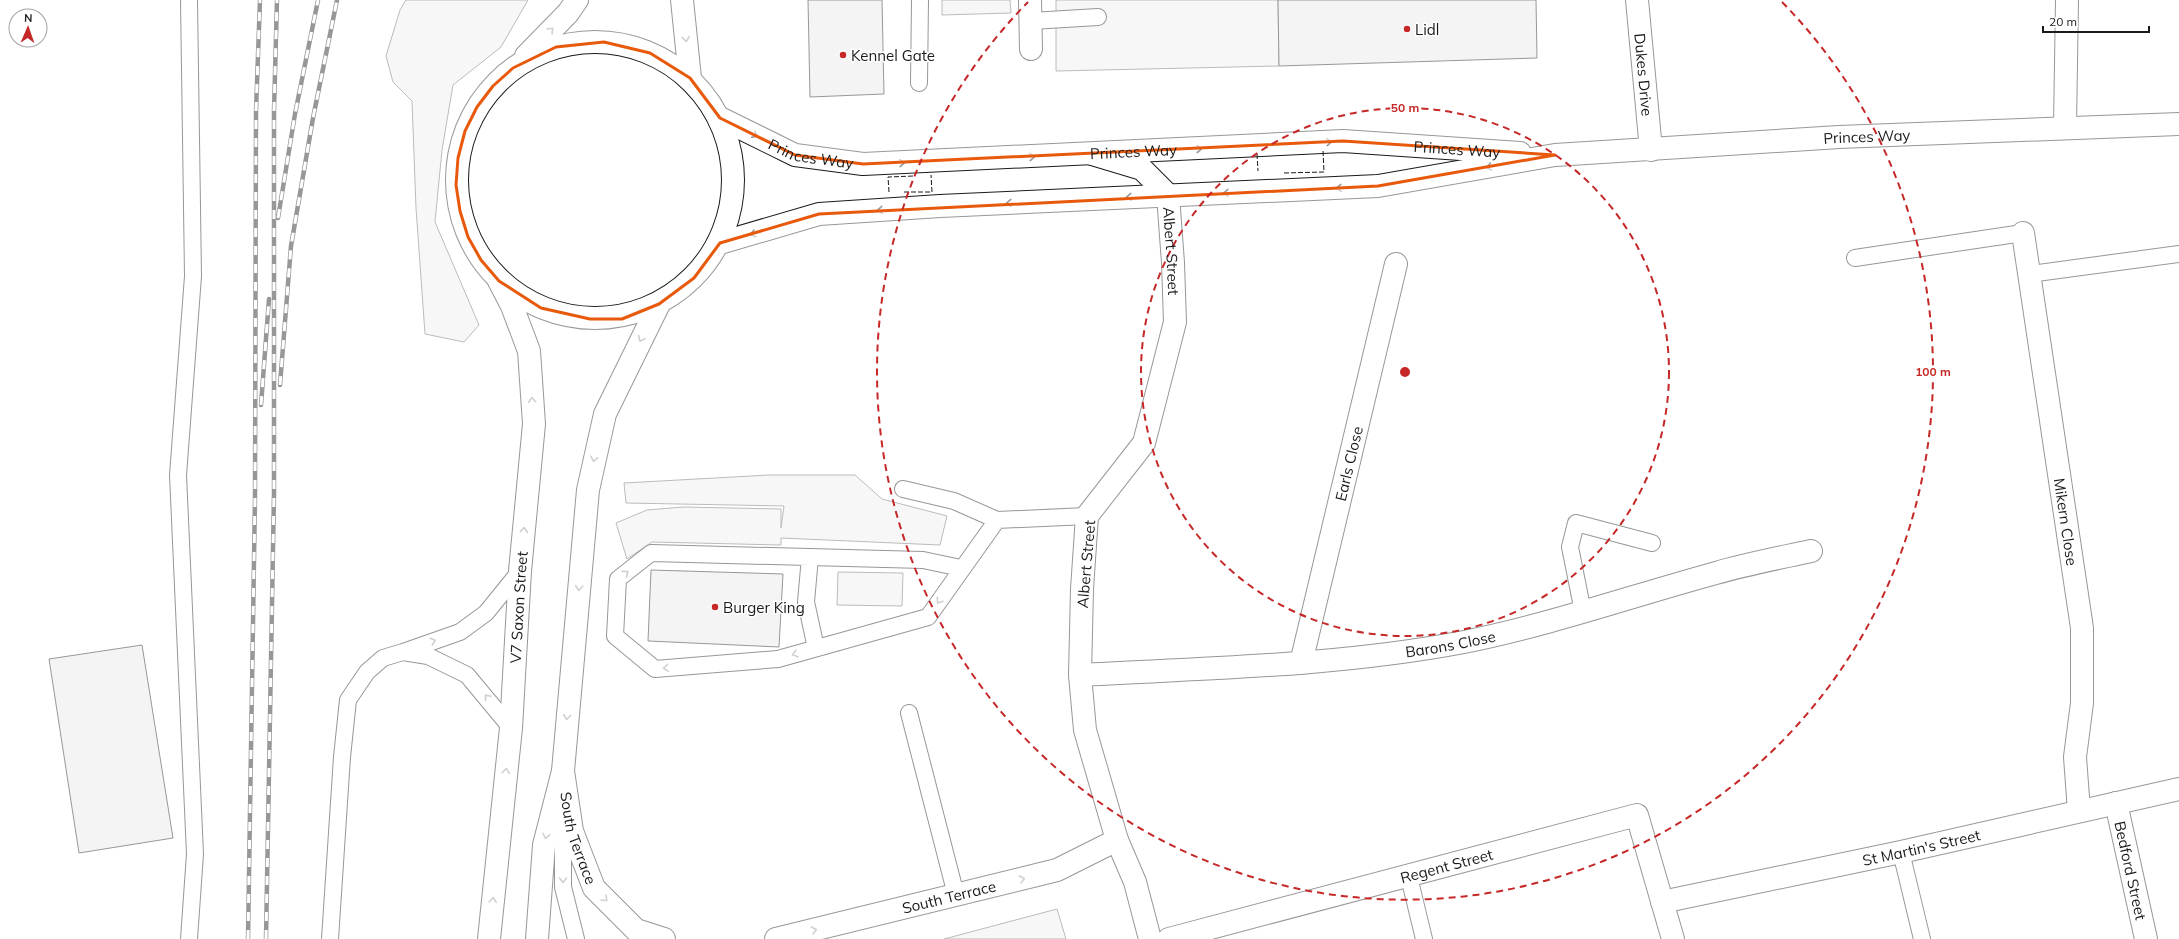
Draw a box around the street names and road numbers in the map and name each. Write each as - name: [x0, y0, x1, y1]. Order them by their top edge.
- street label: Dukes Drive: [1631, 32, 1657, 117]
- street label: Princes Way: [1823, 125, 1911, 147]
- street label: Princes Way: [766, 134, 855, 172]
- street label: Princes Way: [1413, 136, 1501, 161]
- street label: Princes Way: [1090, 139, 1177, 163]
- street label: Albert Street: [1159, 206, 1184, 295]
- street label: Earls Close: [1330, 424, 1367, 503]
- street label: Mikern Close: [2050, 477, 2082, 567]
- street label: Albert Street: [1073, 519, 1099, 609]
- street label: V7 Saxon Street: [505, 550, 531, 664]
- street label: Barons Close: [1404, 626, 1497, 661]
- street label: South Terrace: [557, 790, 601, 887]
- street label: Bedford Street: [2111, 819, 2151, 922]
- street label: St Martin's Street: [1861, 825, 1982, 869]
- street label: Regent Street: [1398, 844, 1495, 887]
- street label: South Terrace: [900, 876, 998, 917]

